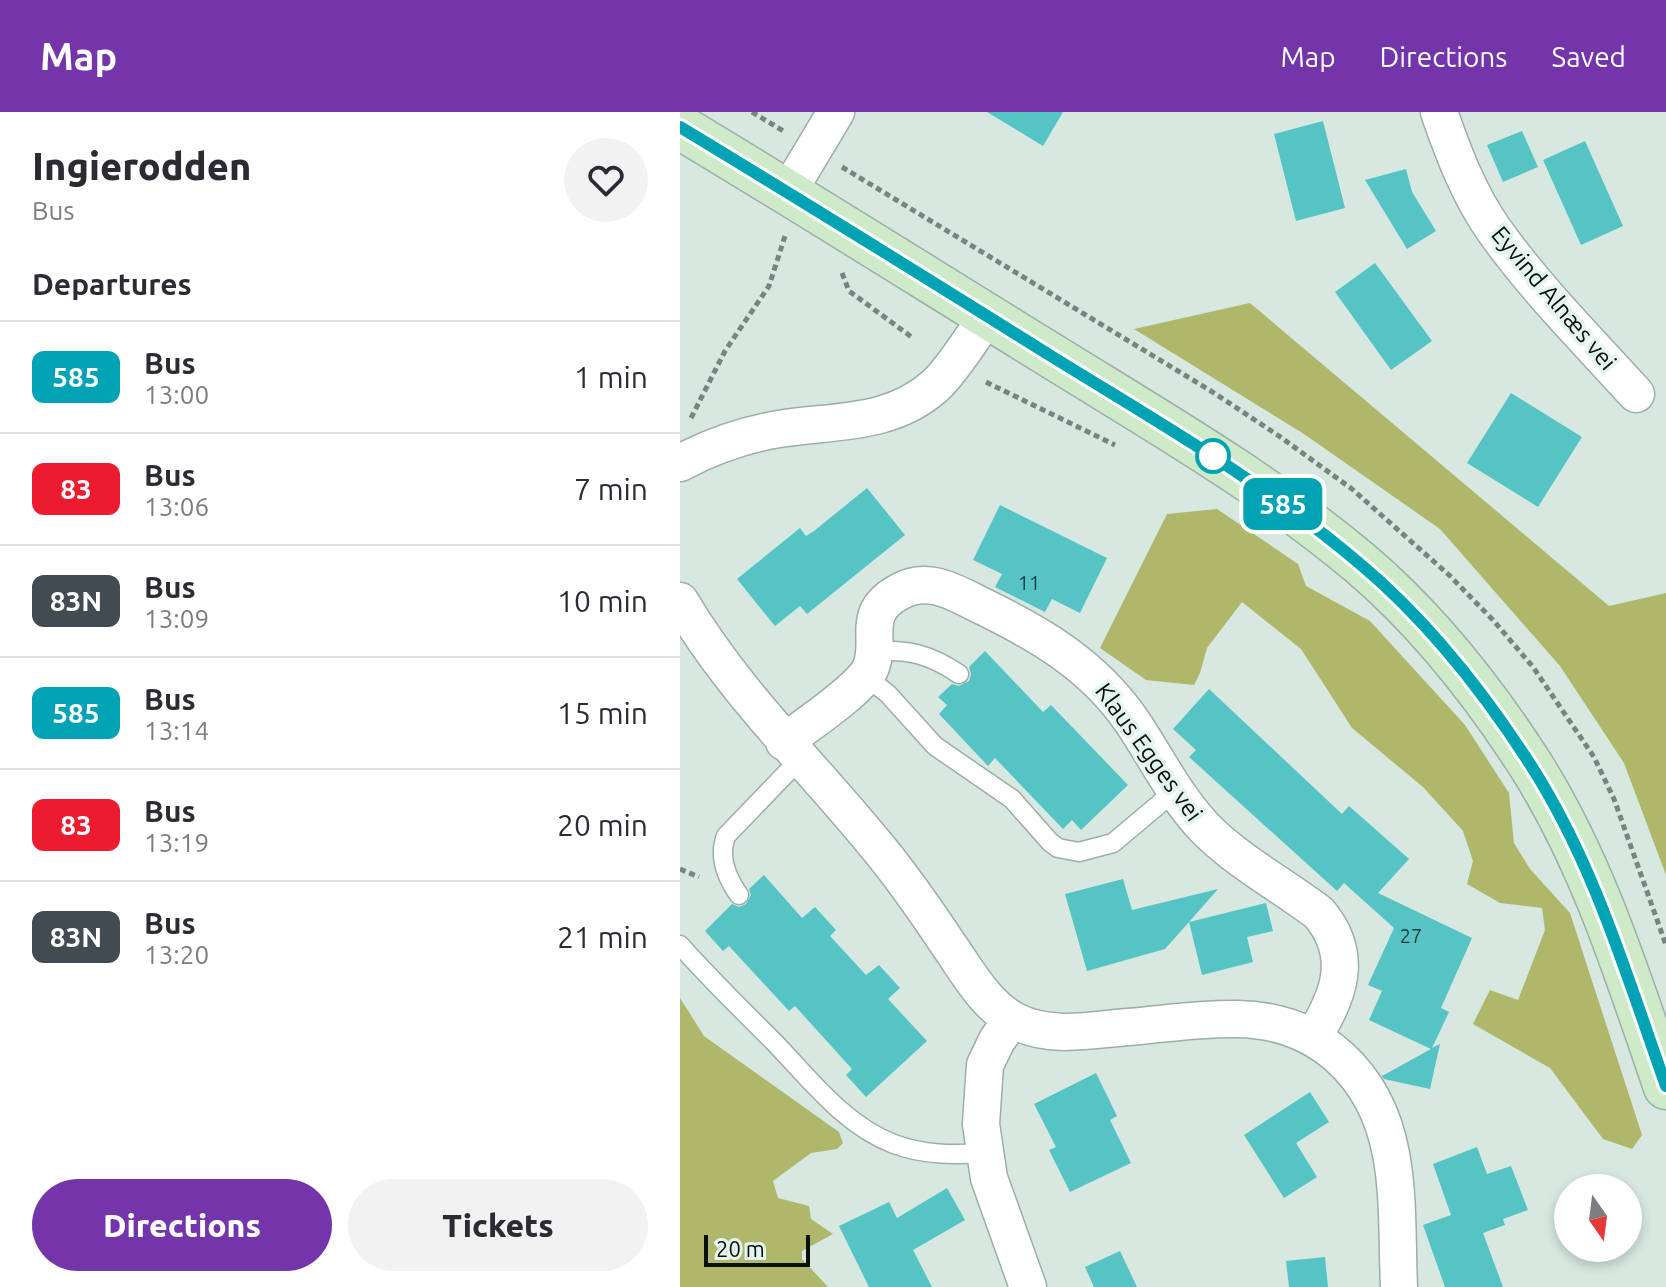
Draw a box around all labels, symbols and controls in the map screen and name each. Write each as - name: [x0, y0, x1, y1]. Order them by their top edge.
- text: Map: [40, 35, 117, 77]
- text: Map: [1280, 41, 1336, 72]
- text: Directions: [1380, 41, 1507, 72]
- text: Saved: [1551, 41, 1626, 72]
- button: heart: [564, 138, 648, 222]
- text: Ingierodden: [32, 145, 251, 187]
- text: Bus: [32, 196, 75, 225]
- street label: Eyvind Alnæs vei: [1486, 221, 1622, 375]
- text: Departures: [32, 267, 192, 301]
- text: Bus: [144, 346, 196, 380]
- text: 1 min: [574, 360, 648, 394]
- text: 585: [52, 361, 100, 392]
- text: 13:00: [144, 380, 209, 409]
- unlabelled marker: [1196, 439, 1230, 473]
- text: Bus: [144, 458, 196, 492]
- text: 7 min: [574, 472, 648, 506]
- text: 83: [60, 473, 92, 504]
- line badge: 585: [1237, 478, 1329, 530]
- text: 585: [1259, 488, 1307, 519]
- text: 13:06: [144, 492, 209, 521]
- text: Bus: [144, 570, 196, 604]
- house number: 11: [1018, 571, 1040, 594]
- text: 10 min: [557, 584, 648, 618]
- text: 83N: [50, 585, 102, 616]
- text: 13:09: [144, 604, 209, 633]
- street label: Klaus Egges vei: [1090, 678, 1208, 826]
- text: Bus: [144, 682, 196, 716]
- text: 15 min: [557, 696, 648, 730]
- text: 585: [52, 697, 100, 728]
- text: 13:14: [144, 716, 209, 745]
- text: Bus: [144, 794, 196, 828]
- text: 20 min: [557, 808, 648, 842]
- text: 83: [60, 809, 92, 840]
- text: 13:19: [144, 828, 209, 857]
- text: Bus: [144, 906, 196, 940]
- text: 21 min: [557, 920, 648, 954]
- text: 83N: [50, 921, 102, 952]
- house number: 27: [1400, 924, 1422, 947]
- text: 13:20: [144, 940, 209, 969]
- north arrow: [1554, 1174, 1642, 1262]
- map controls: [1554, 1174, 1642, 1262]
- button: Directions: [32, 1179, 332, 1271]
- button: Tickets: [348, 1179, 648, 1271]
- scale bar: [704, 1231, 810, 1267]
- text: 20 m: [716, 1236, 765, 1261]

